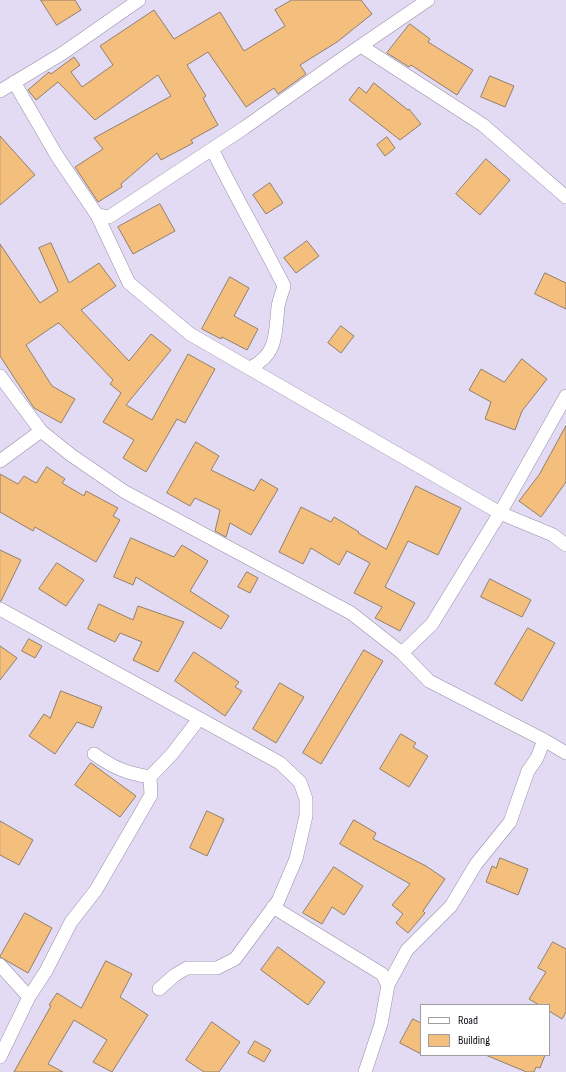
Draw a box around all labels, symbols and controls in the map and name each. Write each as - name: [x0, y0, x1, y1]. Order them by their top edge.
- legend: [420, 1004, 550, 1056]
- text: Road: [458, 1013, 478, 1028]
- text: Building: [458, 1033, 490, 1048]

